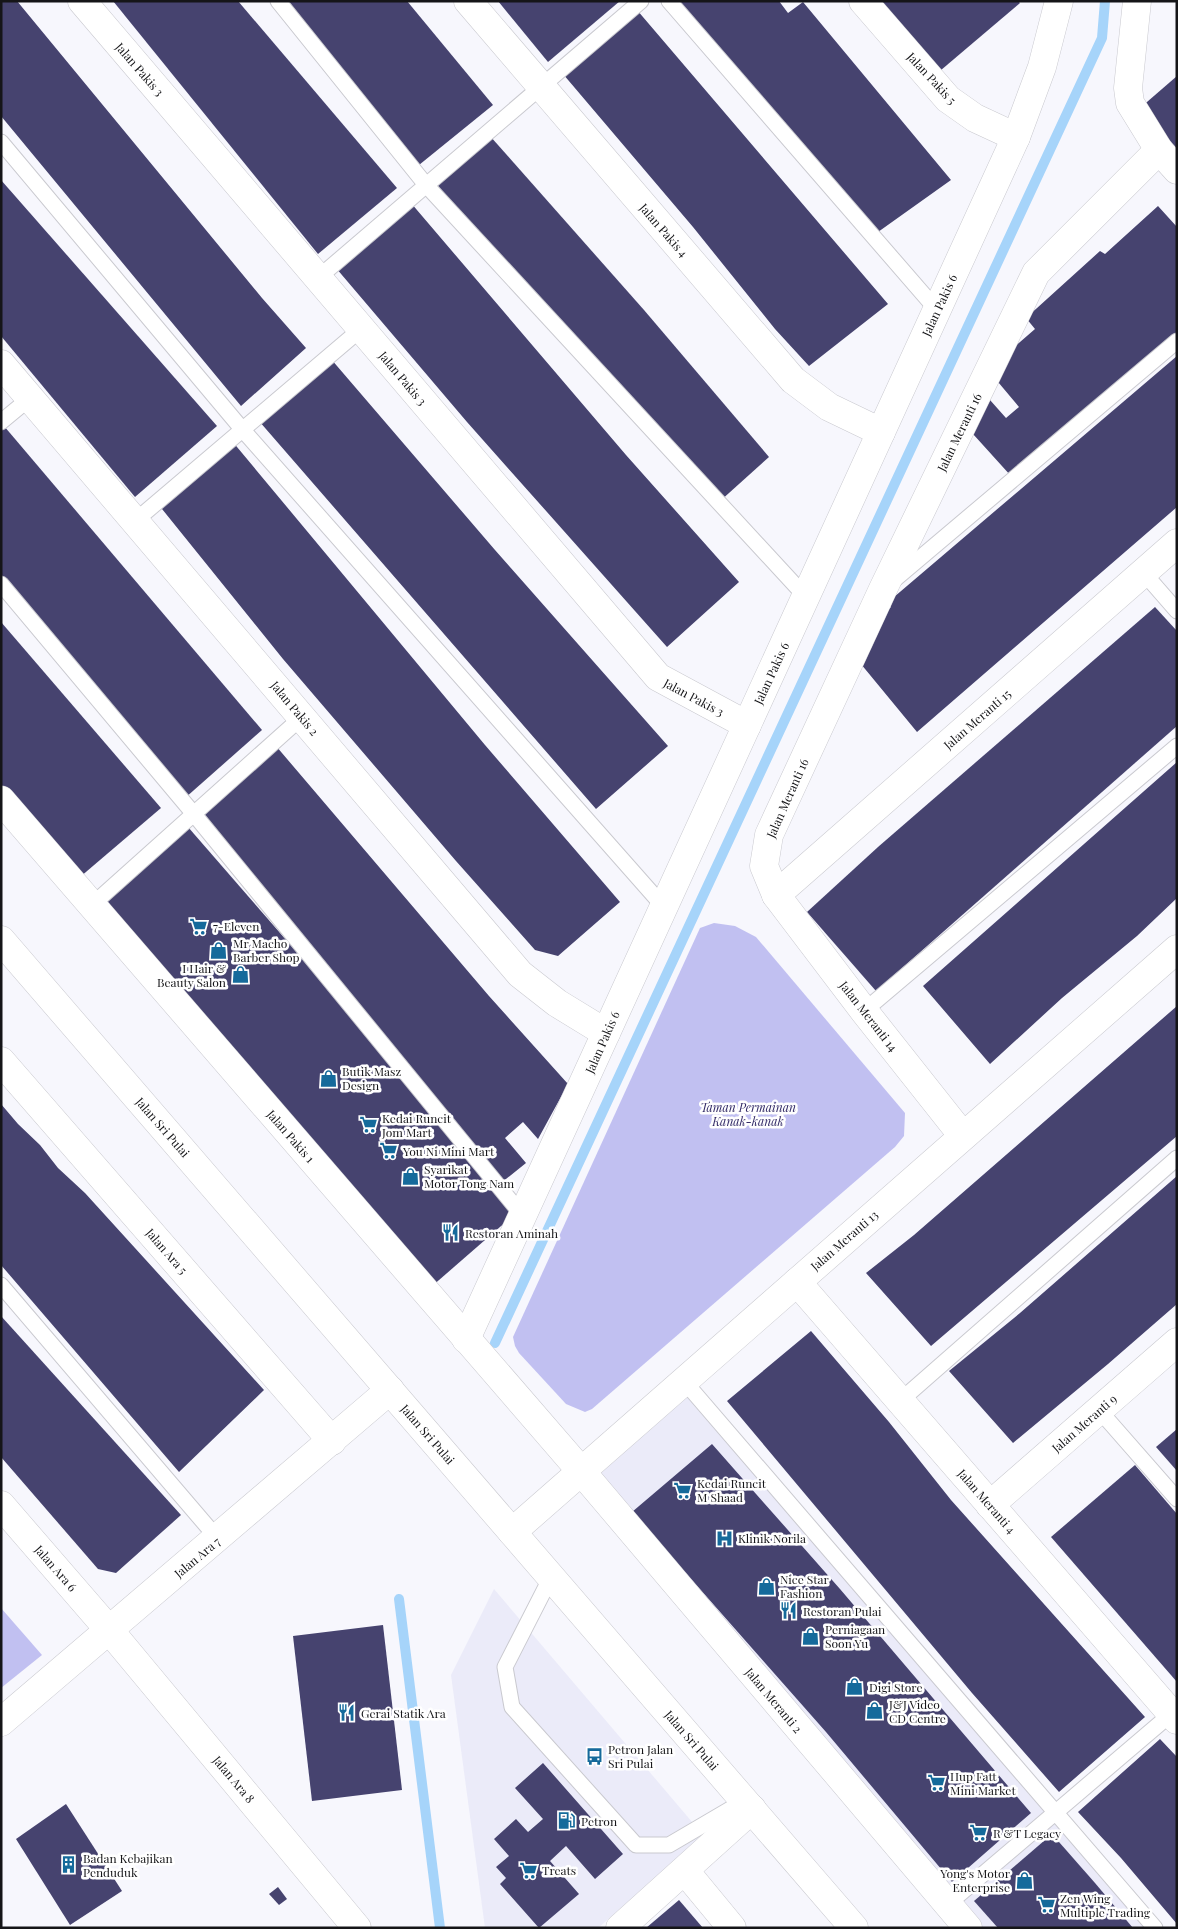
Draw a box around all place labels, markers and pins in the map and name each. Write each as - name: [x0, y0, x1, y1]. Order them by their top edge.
- supermarket icon: 7-Eleven: [189, 916, 209, 936]
- place label: 7-Eleven: [213, 918, 259, 934]
- place label: Mr Macho Barber Shop: [233, 935, 300, 965]
- shop icon: Mr Macho Barber Shop: [209, 940, 229, 960]
- place label: I Hair & Beauty Salon: [157, 960, 226, 990]
- shop icon: I Hair & Beauty Salon: [230, 965, 250, 985]
- place label: Butik Masz Design: [342, 1063, 401, 1093]
- shop icon: Butik Masz Design: [318, 1068, 338, 1088]
- place label: Kedai Runcit Jom Mart: [381, 1110, 452, 1140]
- supermarket icon: Kedai Runcit Jom Mart: [358, 1115, 378, 1135]
- supermarket icon: You Ni Mini Mart: [379, 1141, 399, 1161]
- place label: You Ni Mini Mart: [402, 1143, 495, 1159]
- place label: Syarikat Motor Tong Nam: [424, 1161, 515, 1191]
- shop icon: Syarikat Motor Tong Nam: [400, 1166, 420, 1186]
- restaurant icon: Restoran Aminah: [441, 1223, 461, 1243]
- place label: Restoran Aminah: [465, 1225, 558, 1241]
- place label: Kedai Runcit M Shaad: [697, 1475, 767, 1505]
- supermarket icon: Kedai Runcit M Shaad: [673, 1480, 693, 1500]
- hospital icon: Klinik Norila: [714, 1528, 734, 1548]
- place label: Klinik Norila: [738, 1530, 806, 1546]
- place label: Nice Star Fashion: [780, 1571, 829, 1601]
- shop icon: Nice Star Fashion: [756, 1576, 776, 1596]
- restaurant icon: Restoran Pulai: [779, 1601, 799, 1621]
- place label: Restoran Pulai: [803, 1603, 882, 1619]
- place label: Perniagaan Soon Yu: [825, 1621, 885, 1651]
- shop icon: Perniagaan Soon Yu: [801, 1626, 821, 1646]
- shop icon: Digi Store: [845, 1677, 865, 1697]
- place label: Digi Store: [869, 1679, 923, 1695]
- place label: J&J Video CD Centre: [888, 1696, 946, 1726]
- shop icon: J&J Video CD Centre: [865, 1701, 885, 1721]
- restaurant icon: Gerai Statik Ara: [337, 1703, 357, 1723]
- place label: Gerai Statik Ara: [361, 1705, 446, 1721]
- place label: Petron Jalan Sri Pulai: [608, 1741, 673, 1771]
- bus stop icon: Petron Jalan Sri Pulai: [584, 1746, 604, 1766]
- place label: Hup Fatt Mini Market: [950, 1768, 1016, 1798]
- supermarket icon: Hup Fatt Mini Market: [926, 1773, 946, 1793]
- fuel station icon: Petron: [557, 1811, 577, 1831]
- place label: Petron: [581, 1813, 617, 1829]
- supermarket icon: R &T Legacy: [969, 1823, 989, 1843]
- place label: R &T Legacy: [993, 1825, 1061, 1841]
- place label: Badan Kebajikan Penduduk: [83, 1850, 173, 1880]
- building icon: Badan Kebajikan Penduduk: [59, 1855, 79, 1875]
- supermarket icon: Treats: [518, 1860, 538, 1880]
- place label: Treats: [542, 1862, 576, 1878]
- place label: Yong's Motor Enterprise: [939, 1865, 1011, 1895]
- shop icon: Yong's Motor Enterprise: [1014, 1870, 1034, 1890]
- place label: Zen Wing Multiple Trading: [1060, 1890, 1151, 1920]
- supermarket icon: Zen Wing Multiple Trading: [1036, 1895, 1056, 1915]

